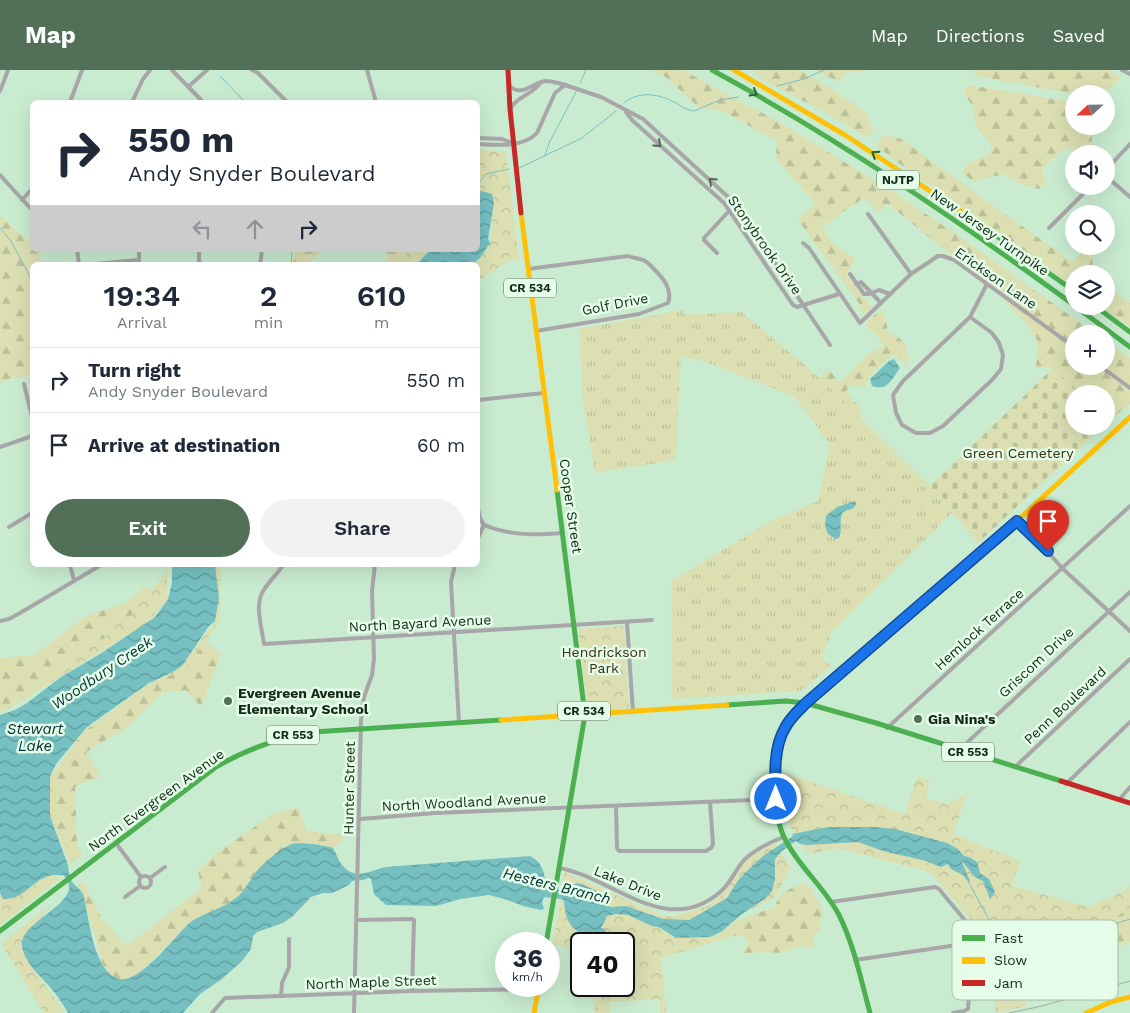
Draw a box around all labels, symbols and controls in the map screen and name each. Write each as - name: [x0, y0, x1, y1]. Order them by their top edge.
- text: Map: [25, 21, 76, 49]
- text: Map: [871, 25, 908, 46]
- text: Directions: [936, 25, 1025, 46]
- text: Saved: [1053, 25, 1105, 46]
- north arrow: [1065, 85, 1115, 135]
- map controls: [1065, 85, 1115, 435]
- one-way arrow: [749, 87, 758, 97]
- text: 550 m: [128, 119, 234, 161]
- icon: right: [45, 120, 110, 185]
- one-way arrow: [652, 138, 661, 147]
- button: sound: [1065, 145, 1115, 195]
- one-way arrow: [871, 151, 880, 161]
- text: Andy Snyder Boulevard: [128, 161, 376, 186]
- road number: NJTP: [877, 170, 919, 190]
- one-way arrow: [708, 178, 717, 187]
- street label: New Jersey Turnpike: [928, 185, 1052, 279]
- street label: Stonybrook Drive: [725, 192, 805, 298]
- button: search: [1065, 205, 1115, 255]
- icon: left: [188, 215, 216, 243]
- icon: ahead: [241, 215, 269, 243]
- icon: right: [294, 215, 322, 243]
- street label: Erickson Lane: [952, 244, 1040, 312]
- button: layers: [1065, 265, 1115, 315]
- text: 19:34: [104, 278, 180, 313]
- text: 2: [260, 278, 277, 313]
- text: 610: [357, 278, 406, 313]
- road number: CR 534: [504, 278, 556, 298]
- street label: Golf Drive: [580, 290, 650, 318]
- text: Arrival: [117, 313, 167, 332]
- text: min: [254, 313, 283, 332]
- text: m: [374, 313, 389, 332]
- button: +: [1065, 325, 1115, 375]
- text: Turn right: [88, 359, 181, 382]
- icon: right: [45, 366, 73, 394]
- text: 550 m: [406, 369, 465, 392]
- text: Andy Snyder Boulevard: [88, 382, 268, 401]
- button: −: [1065, 385, 1115, 435]
- icon: arrive: [45, 431, 73, 459]
- text: Arrive at destination: [88, 434, 280, 457]
- text: 60 m: [417, 434, 465, 457]
- park label: Green Cemetery: [963, 445, 1074, 461]
- street label: Cooper Street: [556, 458, 586, 555]
- button: Exit: [45, 499, 250, 557]
- button: Share: [260, 499, 465, 557]
- pin: [1027, 500, 1069, 551]
- icon: arrive: [1034, 507, 1062, 535]
- street label: Hemlock Terrace: [931, 585, 1027, 673]
- street label: North Bayard Avenue: [348, 611, 492, 635]
- street label: Griscom Drive: [995, 623, 1077, 701]
- water label: Woodbury Creek: [48, 632, 157, 713]
- park label: Hendrickson Park: [561, 644, 647, 676]
- street label: Penn Boulevard: [1021, 663, 1109, 747]
- place label: Evergreen Avenue Elementary School: [238, 685, 369, 717]
- marker: Evergreen Avenue Elementary School: [222, 695, 234, 707]
- road number: CR 534: [558, 701, 610, 720]
- place label: Gia Nina's: [928, 711, 996, 727]
- marker: Gia Nina's: [912, 713, 924, 725]
- water label: Stewart Lake: [7, 720, 64, 755]
- road number: CR 553: [267, 726, 319, 744]
- street label: Hunter Street: [340, 741, 358, 835]
- road number: CR 553: [942, 742, 994, 762]
- street label: North Evergreen Avenue: [85, 745, 227, 855]
- position arrow: [749, 772, 801, 824]
- street label: North Woodland Avenue: [381, 790, 547, 814]
- street label: Lake Drive: [592, 862, 664, 904]
- water label: Hesters Branch: [501, 864, 613, 908]
- legend: [952, 920, 1118, 1000]
- text: Fast: [994, 930, 1023, 946]
- speed limit sign: 40: [570, 932, 635, 997]
- text: 36: [512, 944, 543, 973]
- text: Slow: [994, 952, 1027, 968]
- text: km/h: [512, 970, 543, 984]
- street label: North Maple Street: [305, 972, 437, 992]
- text: Jam: [994, 975, 1023, 991]

